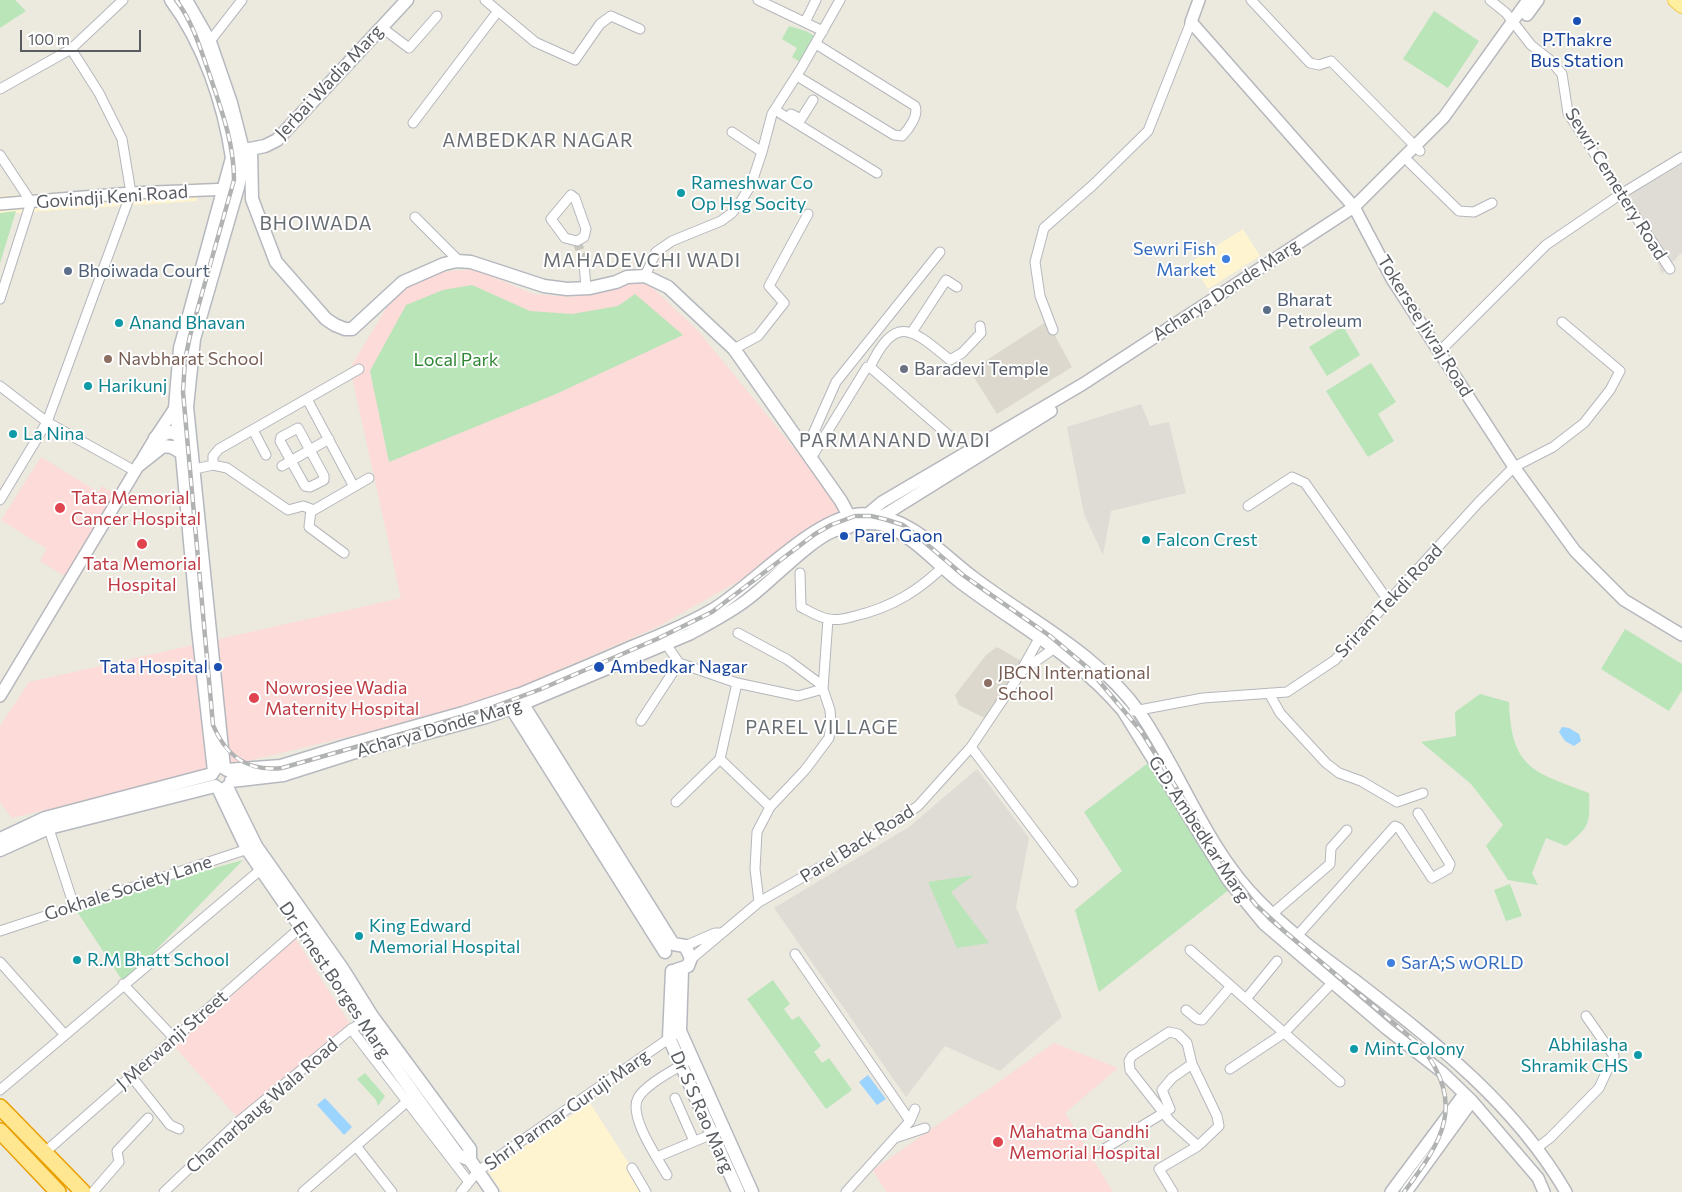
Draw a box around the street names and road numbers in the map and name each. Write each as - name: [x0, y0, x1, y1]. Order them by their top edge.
- street label: Jerbai Wadia Marg: [271, 20, 387, 144]
- street label: Sewri Cemetery Road: [1560, 104, 1672, 264]
- street label: Govindji Keni Road: [35, 181, 189, 213]
- street label: Acharya Donde Marg: [1148, 234, 1304, 346]
- street label: Tokersee Jivraj Road: [1373, 251, 1477, 401]
- street label: Sriram Tekdi Road: [1331, 540, 1447, 662]
- street label: Acharya Donde Marg: [354, 694, 524, 762]
- street label: G.D. Ambedkar Marg: [1144, 752, 1254, 906]
- street label: Parel Back Road: [796, 800, 918, 888]
- street label: Gokhale Society Lane: [42, 851, 214, 925]
- street label: Dr Ernest Borges Marg: [275, 898, 395, 1062]
- street label: J Merwanji Street: [112, 986, 232, 1094]
- street label: Chamarbaug Wala Road: [182, 1034, 342, 1178]
- street label: Shri Parmar Guruji Marg: [480, 1045, 654, 1175]
- street label: Dr S S Rao Marg: [666, 1048, 738, 1176]

